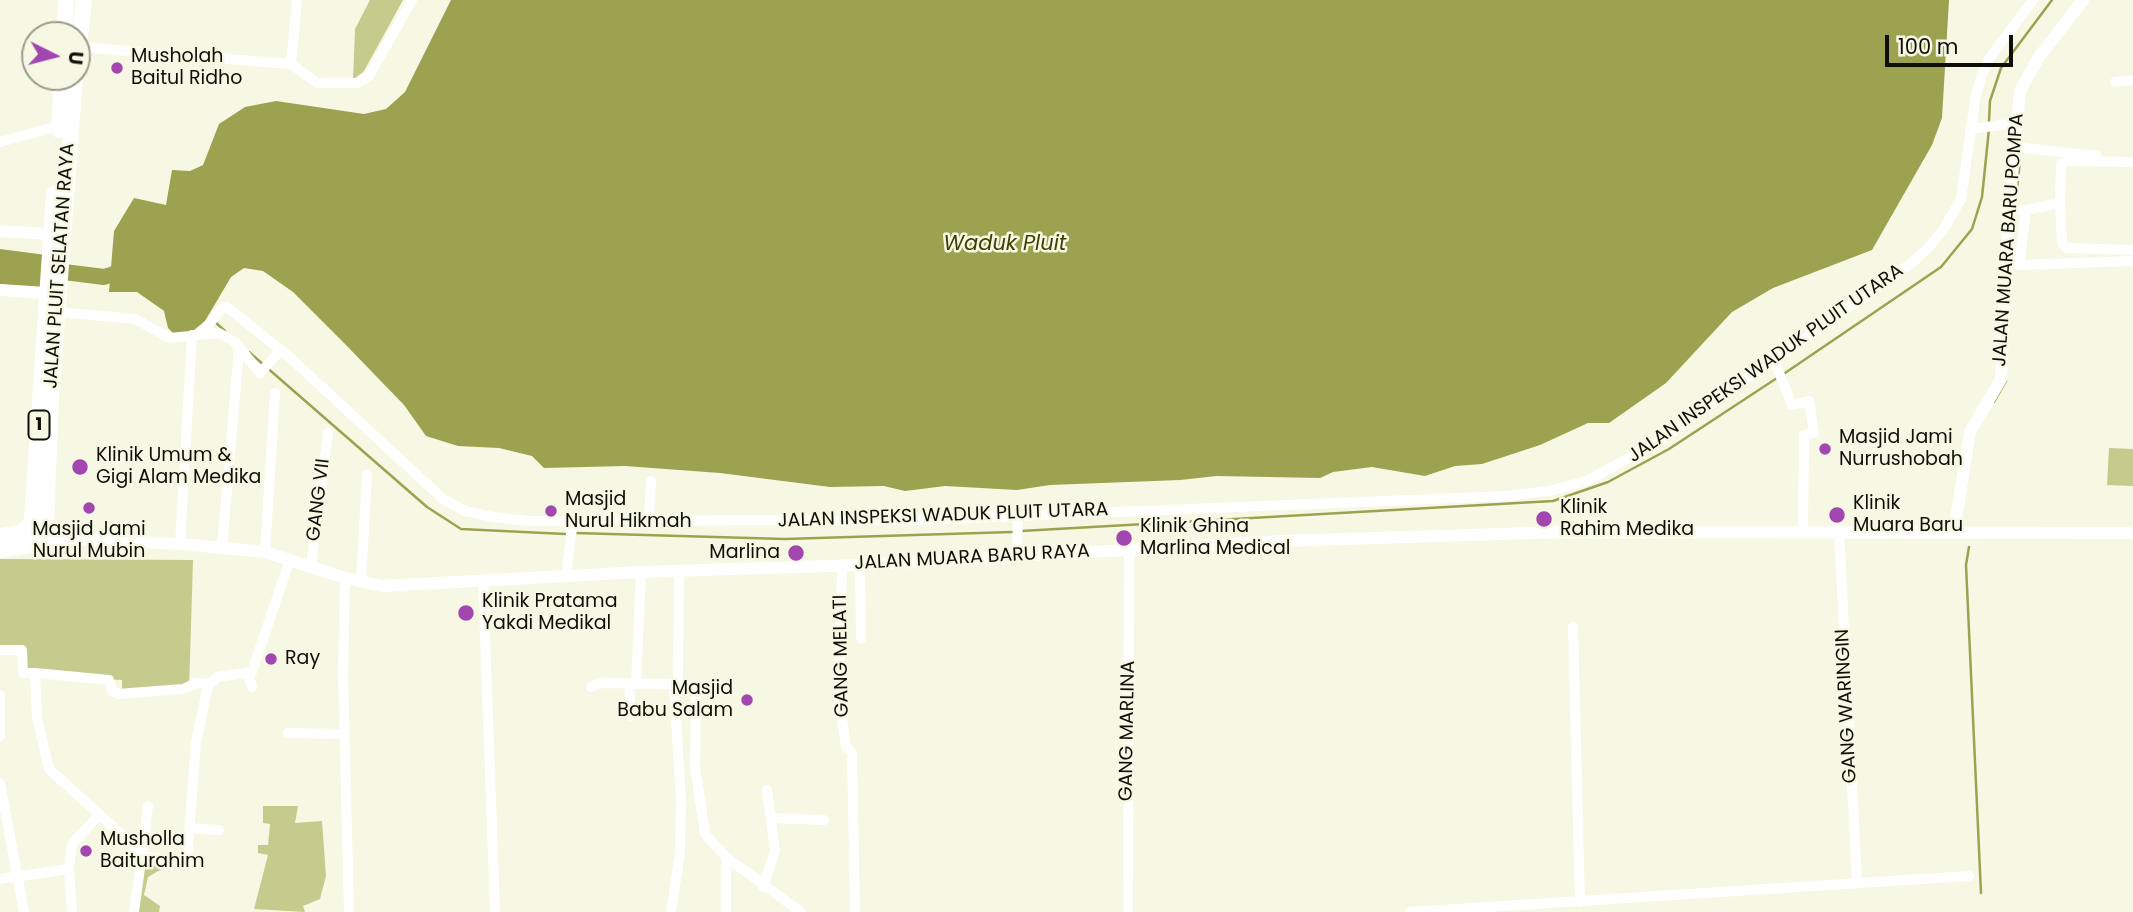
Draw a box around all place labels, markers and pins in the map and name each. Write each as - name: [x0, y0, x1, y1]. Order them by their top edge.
- place label: Musholah Baitul Ridho: [131, 46, 242, 90]
- marker: Musholah Baitul Ridho: [109, 60, 125, 76]
- place label: Masjid Jami Nurrushobah: [1839, 427, 1963, 471]
- marker: Masjid Jami Nurrushobah: [1817, 441, 1833, 457]
- place label: Klinik Umum & Gigi Alam Medika: [96, 445, 261, 489]
- marker: Klinik Umum & Gigi Alam Medika: [70, 457, 90, 477]
- place label: Masjid Nurul Hikmah: [565, 489, 692, 533]
- place label: Klinik Muara Baru: [1853, 493, 1963, 537]
- place label: Klinik Rahim Medika: [1560, 497, 1694, 541]
- marker: Masjid Jami Nurul Mubin: [81, 500, 97, 516]
- marker: Masjid Nurul Hikmah: [543, 503, 559, 519]
- marker: Klinik Muara Baru: [1827, 505, 1847, 525]
- marker: Klinik Rahim Medika: [1534, 509, 1554, 529]
- place label: Klinik Ghina Marlina Medical: [1140, 516, 1290, 560]
- place label: Masjid Jami Nurul Mubin: [32, 519, 146, 563]
- marker: Klinik Ghina Marlina Medical: [1114, 528, 1134, 548]
- place label: Marlina: [709, 542, 780, 564]
- marker: Marlina: [786, 543, 806, 563]
- place label: Klinik Pratama Yakdi Medikal: [482, 591, 618, 635]
- marker: Klinik Pratama Yakdi Medikal: [456, 603, 476, 623]
- place label: Ray: [285, 648, 320, 670]
- marker: Ray: [263, 651, 279, 667]
- place label: Masjid Babu Salam: [617, 678, 733, 722]
- marker: Masjid Babu Salam: [739, 692, 755, 708]
- place label: Musholla Baiturahim: [100, 829, 205, 873]
- marker: Musholla Baiturahim: [78, 843, 94, 859]

